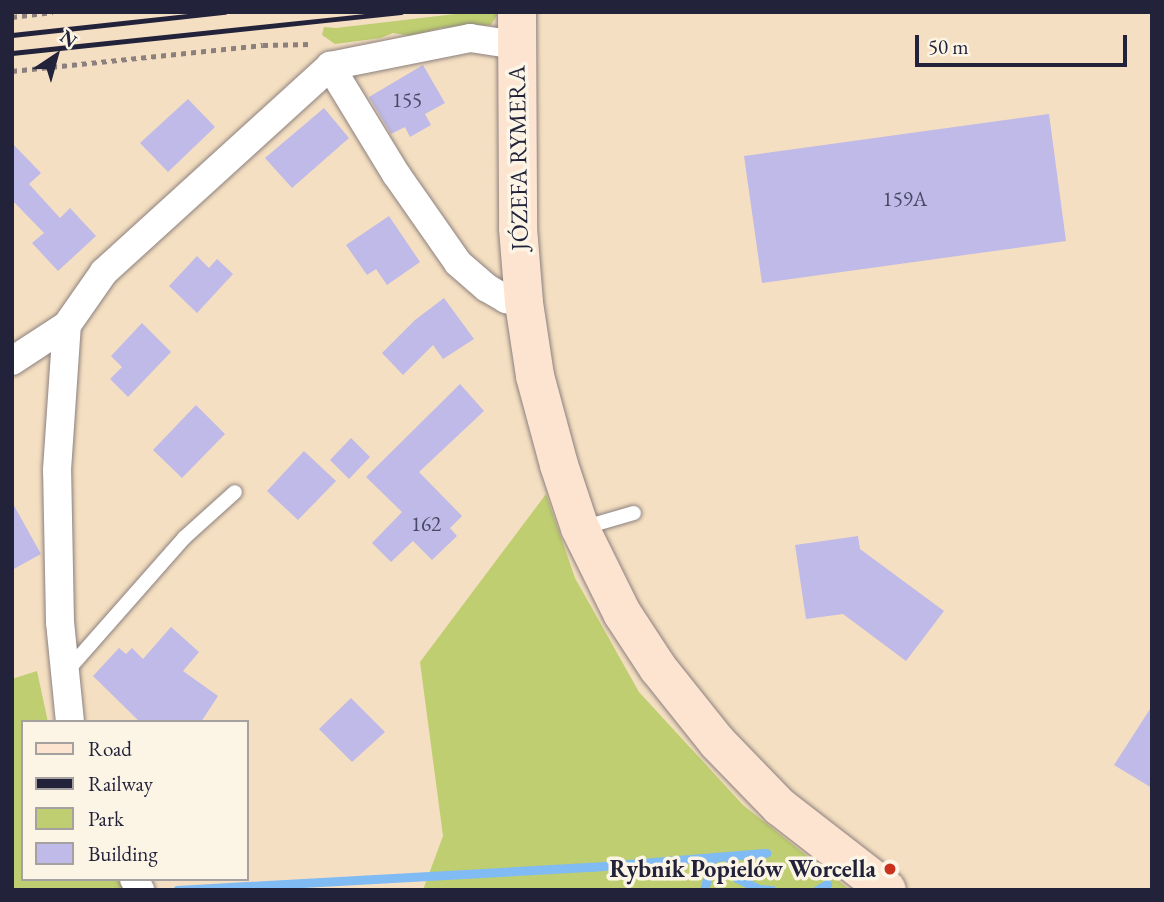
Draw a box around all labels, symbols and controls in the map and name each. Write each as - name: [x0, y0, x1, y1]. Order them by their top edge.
- north arrow: [21, 21, 91, 91]
- scale bar: [919, 21, 1131, 65]
- text: N: [55, 24, 82, 53]
- text: 50 m: [928, 33, 969, 60]
- street label: JÓZEFA RYMERA: [502, 65, 534, 251]
- house number: 155: [392, 87, 422, 113]
- house number: 159A: [883, 186, 927, 212]
- house number: 162: [411, 511, 441, 537]
- legend: [21, 720, 248, 881]
- text: Road: [88, 735, 132, 762]
- text: Railway: [88, 770, 153, 797]
- text: Park: [88, 805, 124, 832]
- text: Building: [88, 840, 158, 867]
- place label: Rybnik Popielów Worcella: [610, 855, 876, 883]
- marker: Rybnik Popielów Worcella: [882, 861, 898, 877]

